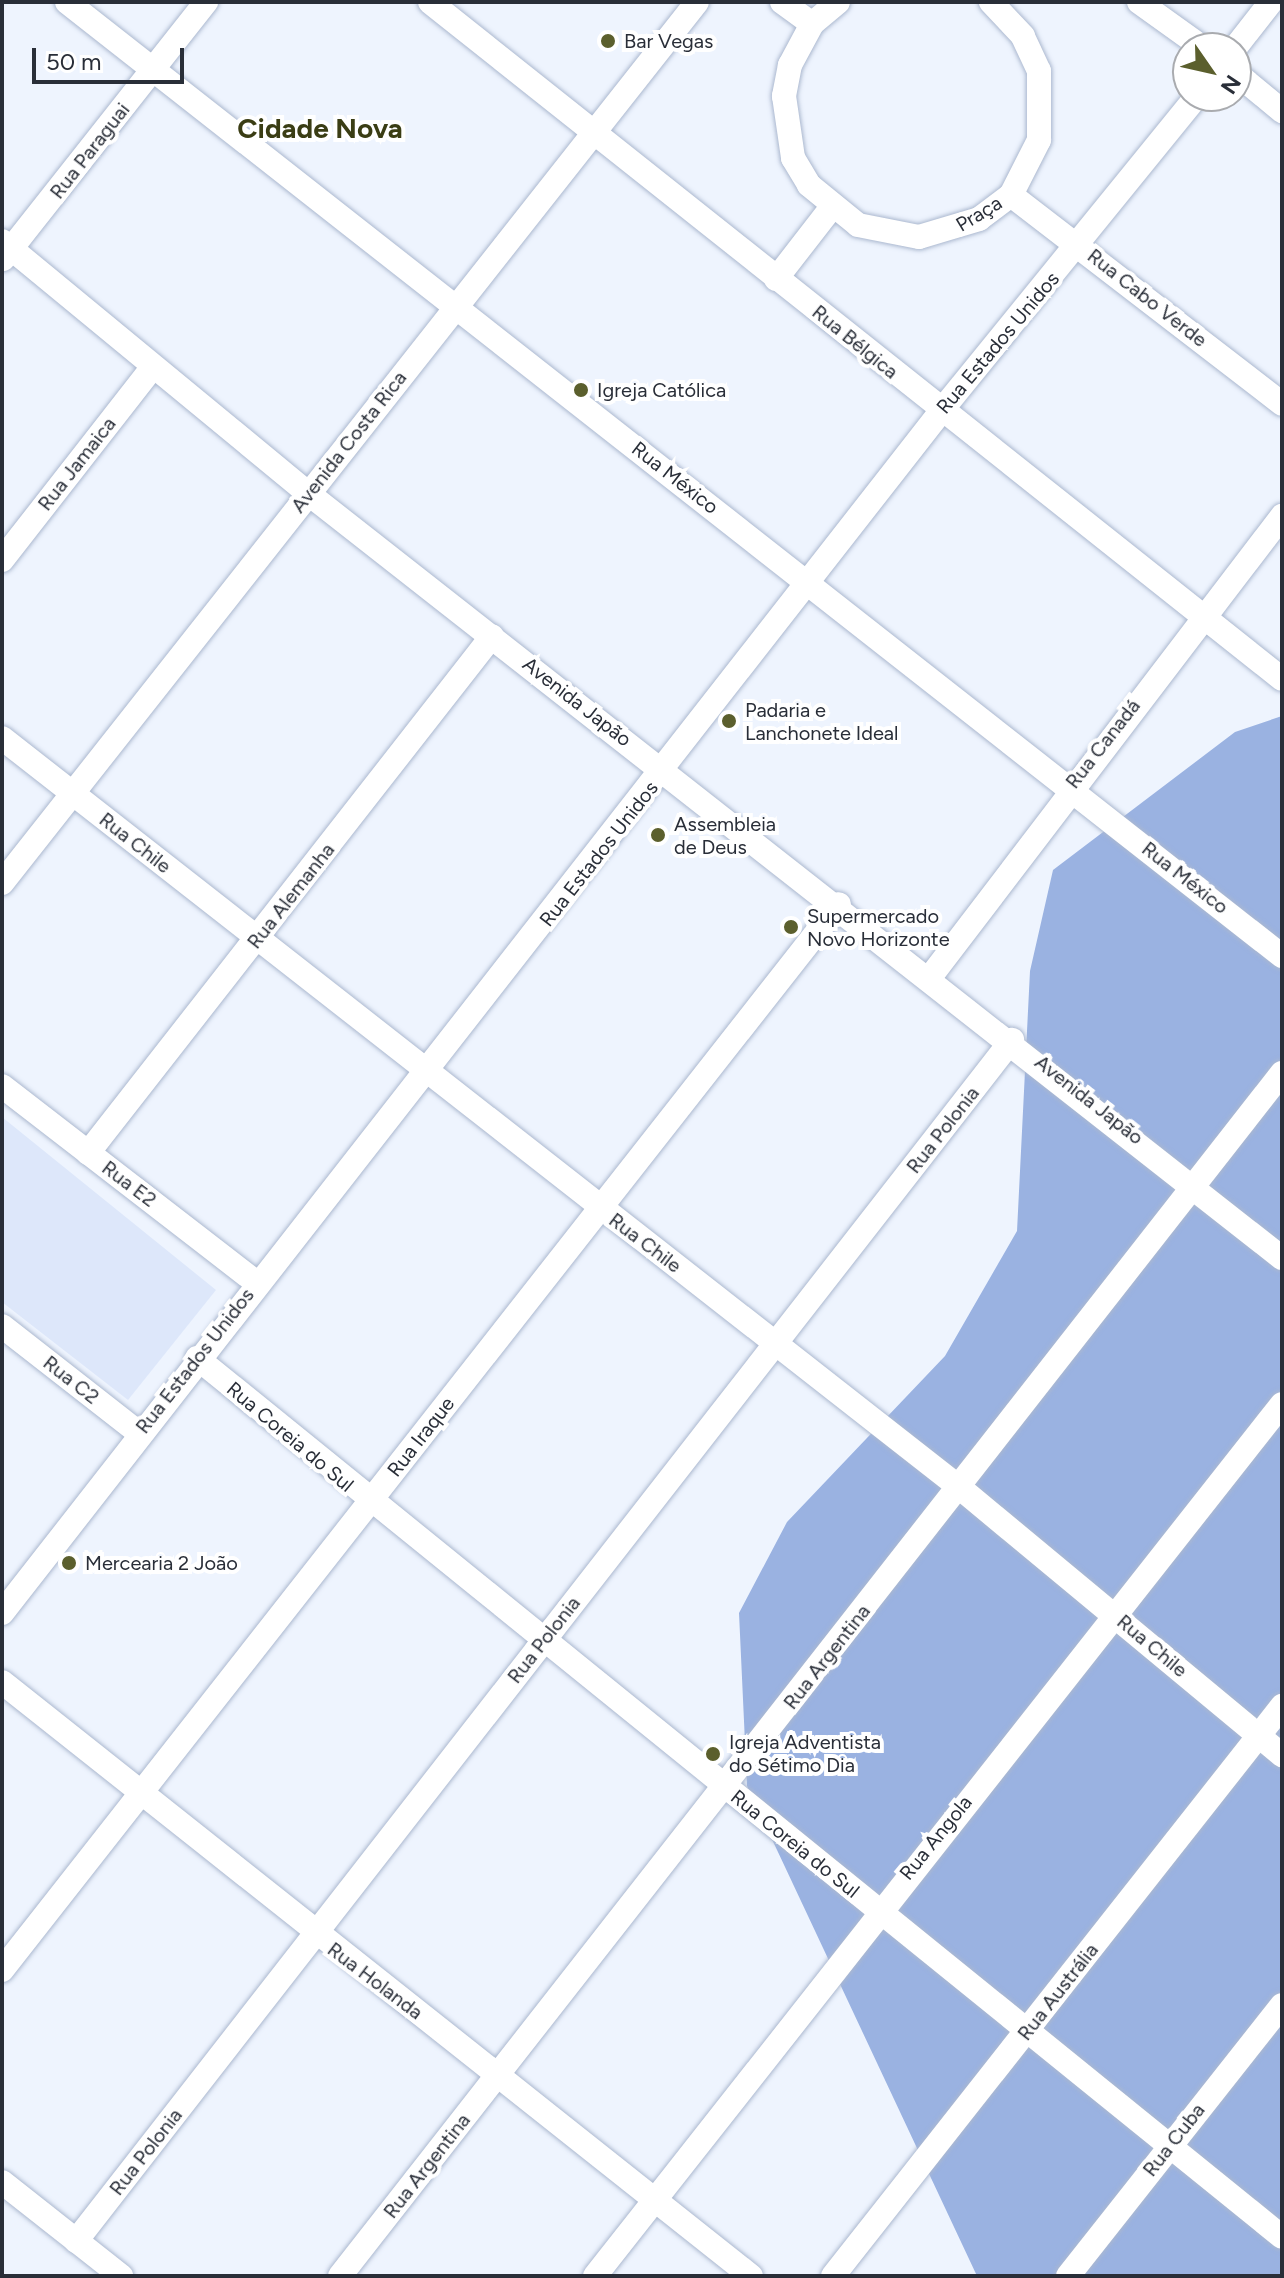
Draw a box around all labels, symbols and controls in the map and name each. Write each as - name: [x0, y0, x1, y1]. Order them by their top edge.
- place label: Bar Vegas: [624, 29, 713, 53]
- scale bar: [36, 32, 188, 82]
- marker: Bar Vegas: [599, 32, 617, 50]
- north arrow: [1172, 32, 1252, 112]
- text: 50 m: [46, 47, 102, 76]
- text: N: [1215, 70, 1247, 99]
- street label: Rua Paraguai: [45, 98, 135, 204]
- district label: Cidade Nova: [237, 111, 403, 145]
- street label: Praça: [952, 191, 1006, 237]
- street label: Rua Cabo Verde: [1082, 244, 1212, 352]
- street label: Rua Estados Unidos: [932, 267, 1064, 419]
- street label: Rua Bélgica: [807, 300, 903, 384]
- street label: Avenida Costa Rica: [286, 366, 412, 518]
- place label: Igreja Católica: [597, 378, 726, 402]
- marker: Igreja Católica: [572, 381, 590, 399]
- street label: Rua Jamaica: [33, 412, 121, 516]
- street label: Rua México: [627, 437, 723, 519]
- street label: Avenida Japão: [518, 652, 636, 752]
- street label: Rua Canadá: [1061, 695, 1145, 793]
- place label: Padaria e Lanchonete Ideal: [745, 698, 898, 745]
- marker: Padaria e Lanchonete Ideal: [720, 712, 738, 730]
- street label: Rua Estados Unidos: [535, 777, 663, 931]
- street label: Rua Chile: [94, 808, 176, 878]
- place label: Assembleia de Deus: [674, 812, 776, 859]
- marker: Assembleia de Deus: [649, 826, 667, 844]
- street label: Rua México: [1137, 837, 1233, 919]
- street label: Rua Alemanha: [242, 838, 340, 954]
- place label: Supermercado Novo Horizonte: [807, 904, 950, 951]
- marker: Supermercado Novo Horizonte: [782, 918, 800, 936]
- street label: Avenida Japão: [1030, 1050, 1148, 1150]
- street label: Rua Polonia: [902, 1082, 984, 1178]
- street label: Rua E2: [97, 1156, 161, 1212]
- street label: Rua Chile: [604, 1208, 686, 1278]
- street label: Rua Estados Unidos: [131, 1284, 259, 1438]
- street label: Rua C2: [38, 1351, 104, 1409]
- street label: Rua Coreia do Sul: [222, 1377, 358, 1497]
- street label: Rua Iraque: [382, 1392, 460, 1482]
- place label: Mercearia 2 João: [85, 1551, 238, 1575]
- marker: Mercearia 2 João: [60, 1554, 78, 1572]
- street label: Rua Polonia: [503, 1592, 585, 1688]
- street label: Rua Argentina: [779, 1600, 875, 1714]
- street label: Rua Chile: [1112, 1610, 1192, 1682]
- place label: Igreja Adventista do Sétimo Dia: [729, 1730, 881, 1777]
- marker: Igreja Adventista do Sétimo Dia: [704, 1745, 722, 1763]
- street label: Rua Coreia do Sul: [726, 1785, 864, 1903]
- street label: Rua Angola: [895, 1791, 977, 1885]
- street label: Rua Holanda: [323, 1937, 427, 2025]
- street label: Rua Austrália: [1013, 1939, 1103, 2045]
- street label: Rua Cuba: [1138, 2099, 1210, 2181]
- street label: Rua Polonia: [105, 2104, 187, 2200]
- street label: Rua Argentina: [379, 2109, 475, 2223]

